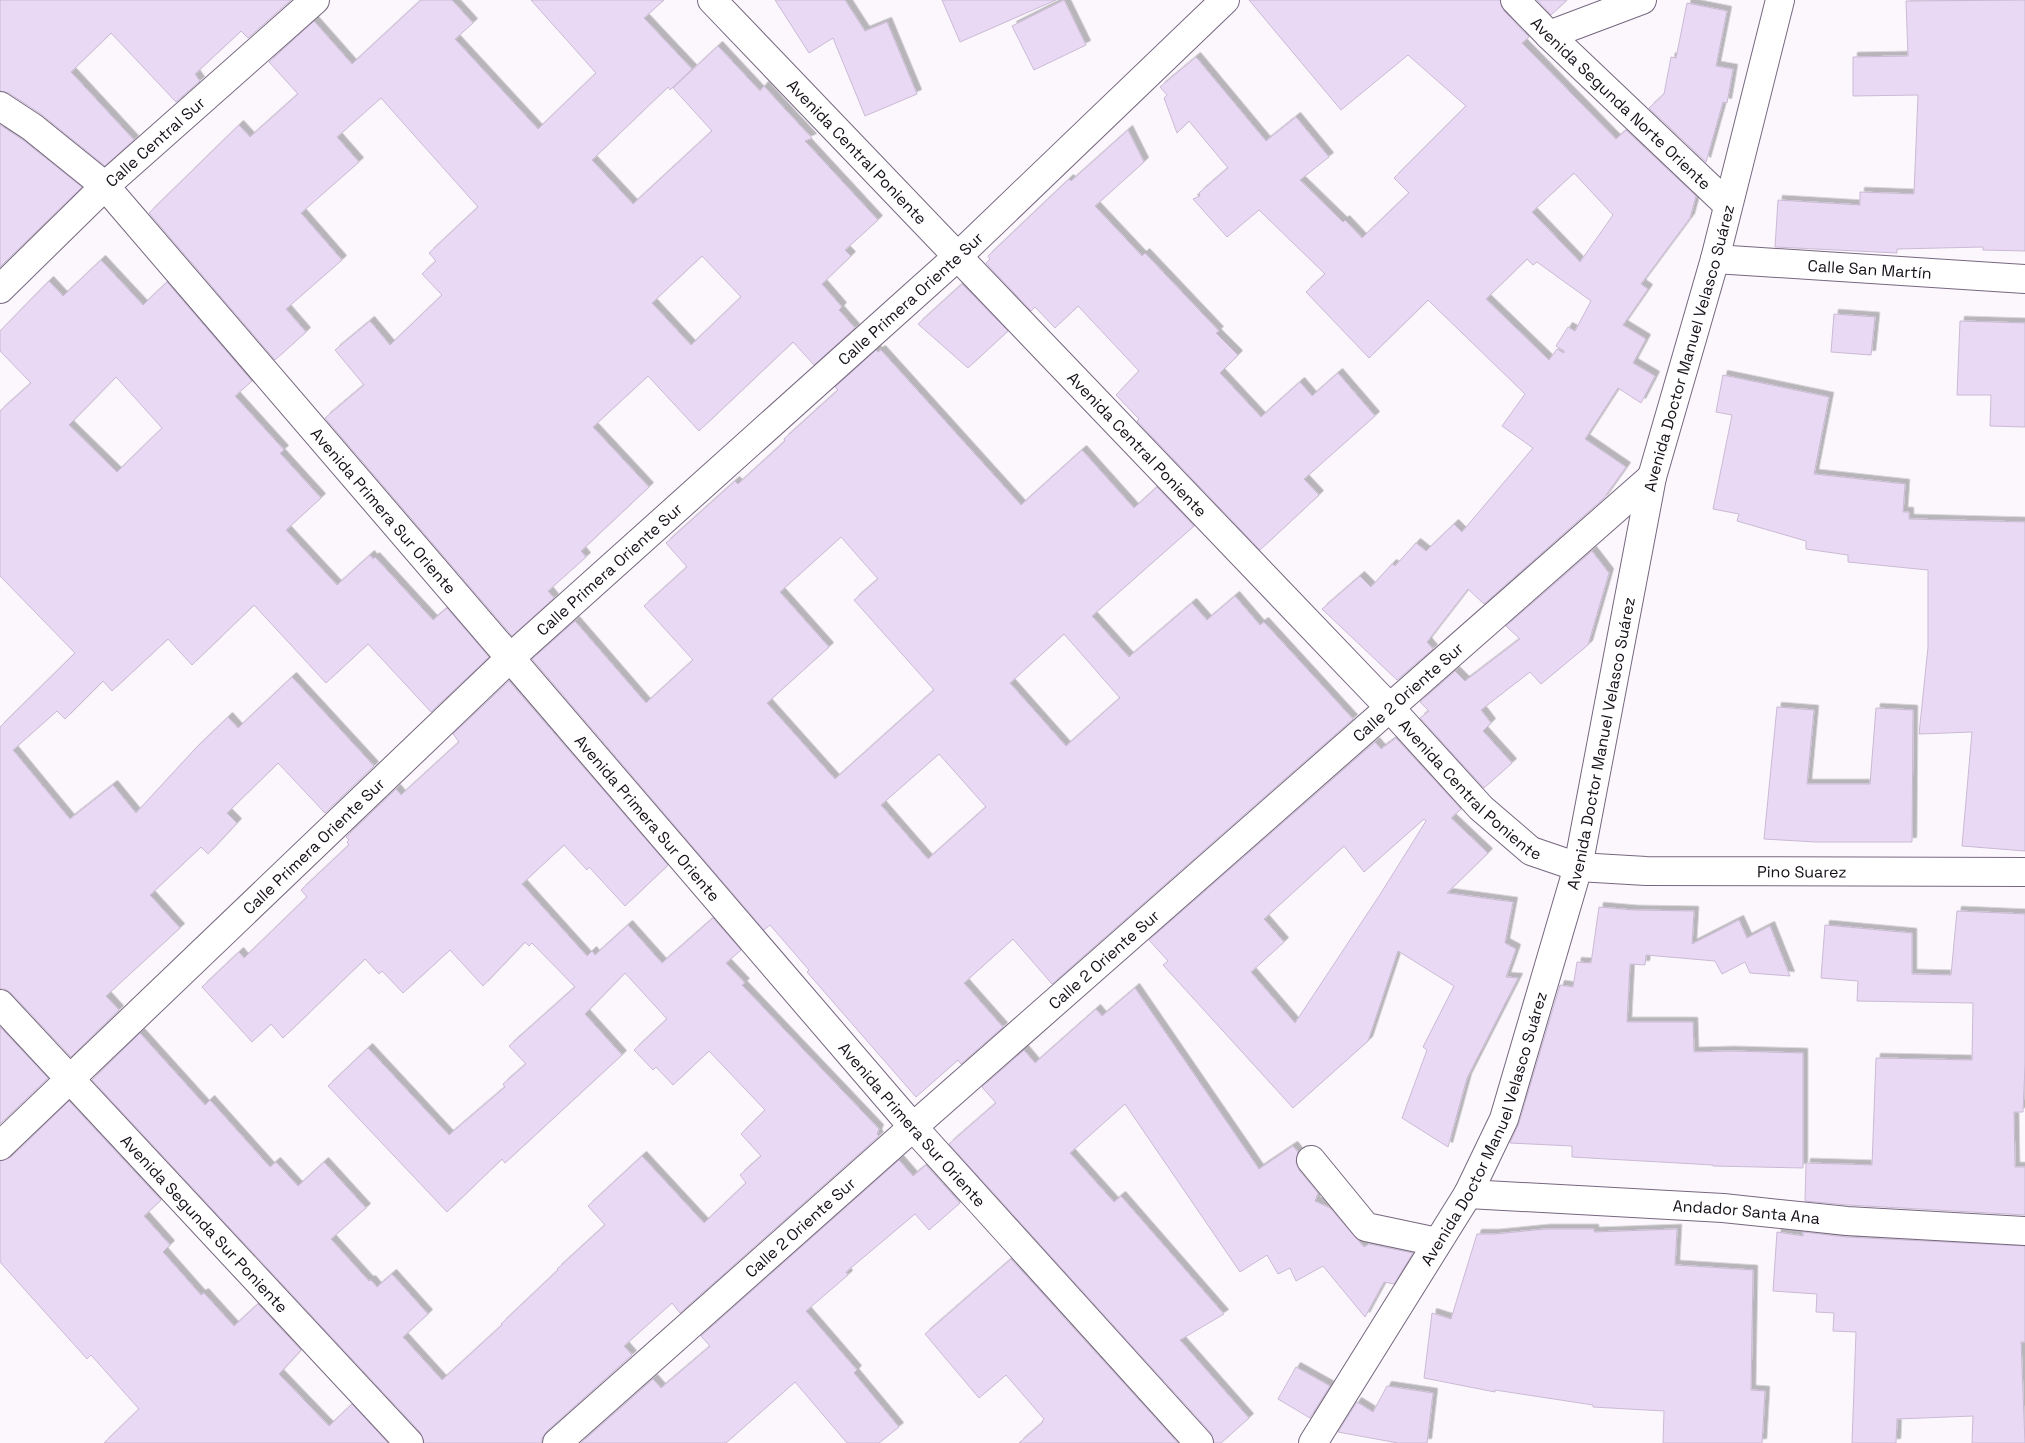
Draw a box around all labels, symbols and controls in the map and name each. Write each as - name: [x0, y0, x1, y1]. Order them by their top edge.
- street label: Avenida Segunda Norte Oriente: [1526, 13, 1715, 194]
- street label: Avenida Central Poniente: [782, 75, 931, 229]
- street label: Calle Central Sur: [101, 92, 210, 192]
- street label: Avenida Doctor Manuel Velasco Suárez: [1639, 202, 1739, 494]
- street label: Calle Primera Oriente Sur: [834, 228, 988, 370]
- street label: Calle San Martín: [1807, 255, 1932, 284]
- street label: Avenida Central Poniente: [1063, 367, 1211, 522]
- street label: Avenida Primera Sur Oriente: [306, 423, 461, 599]
- street label: Calle Primera Oriente Sur: [532, 499, 687, 640]
- street label: Avenida Doctor Manuel Velasco Suárez: [1562, 595, 1640, 892]
- street label: Calle 2 Oriente Sur: [1348, 638, 1468, 747]
- street label: Avenida Central Poniente: [1394, 715, 1544, 865]
- street label: Avenida Primera Sur Oriente: [570, 731, 725, 906]
- street label: Calle Primera Oriente Sur: [238, 773, 389, 919]
- street label: Pino Suarez: [1757, 861, 1847, 883]
- street label: Calle 2 Oriente Sur: [1044, 905, 1164, 1014]
- street label: Avenida Doctor Manuel Velasco Suárez: [1416, 989, 1552, 1270]
- street label: Avenida Primera Sur Oriente: [834, 1038, 990, 1212]
- street label: Avenida Segunda Sur Poniente: [116, 1130, 292, 1317]
- street label: Calle 2 Oriente Sur: [741, 1173, 860, 1282]
- street label: Andador Santa Ana: [1672, 1195, 1821, 1229]

